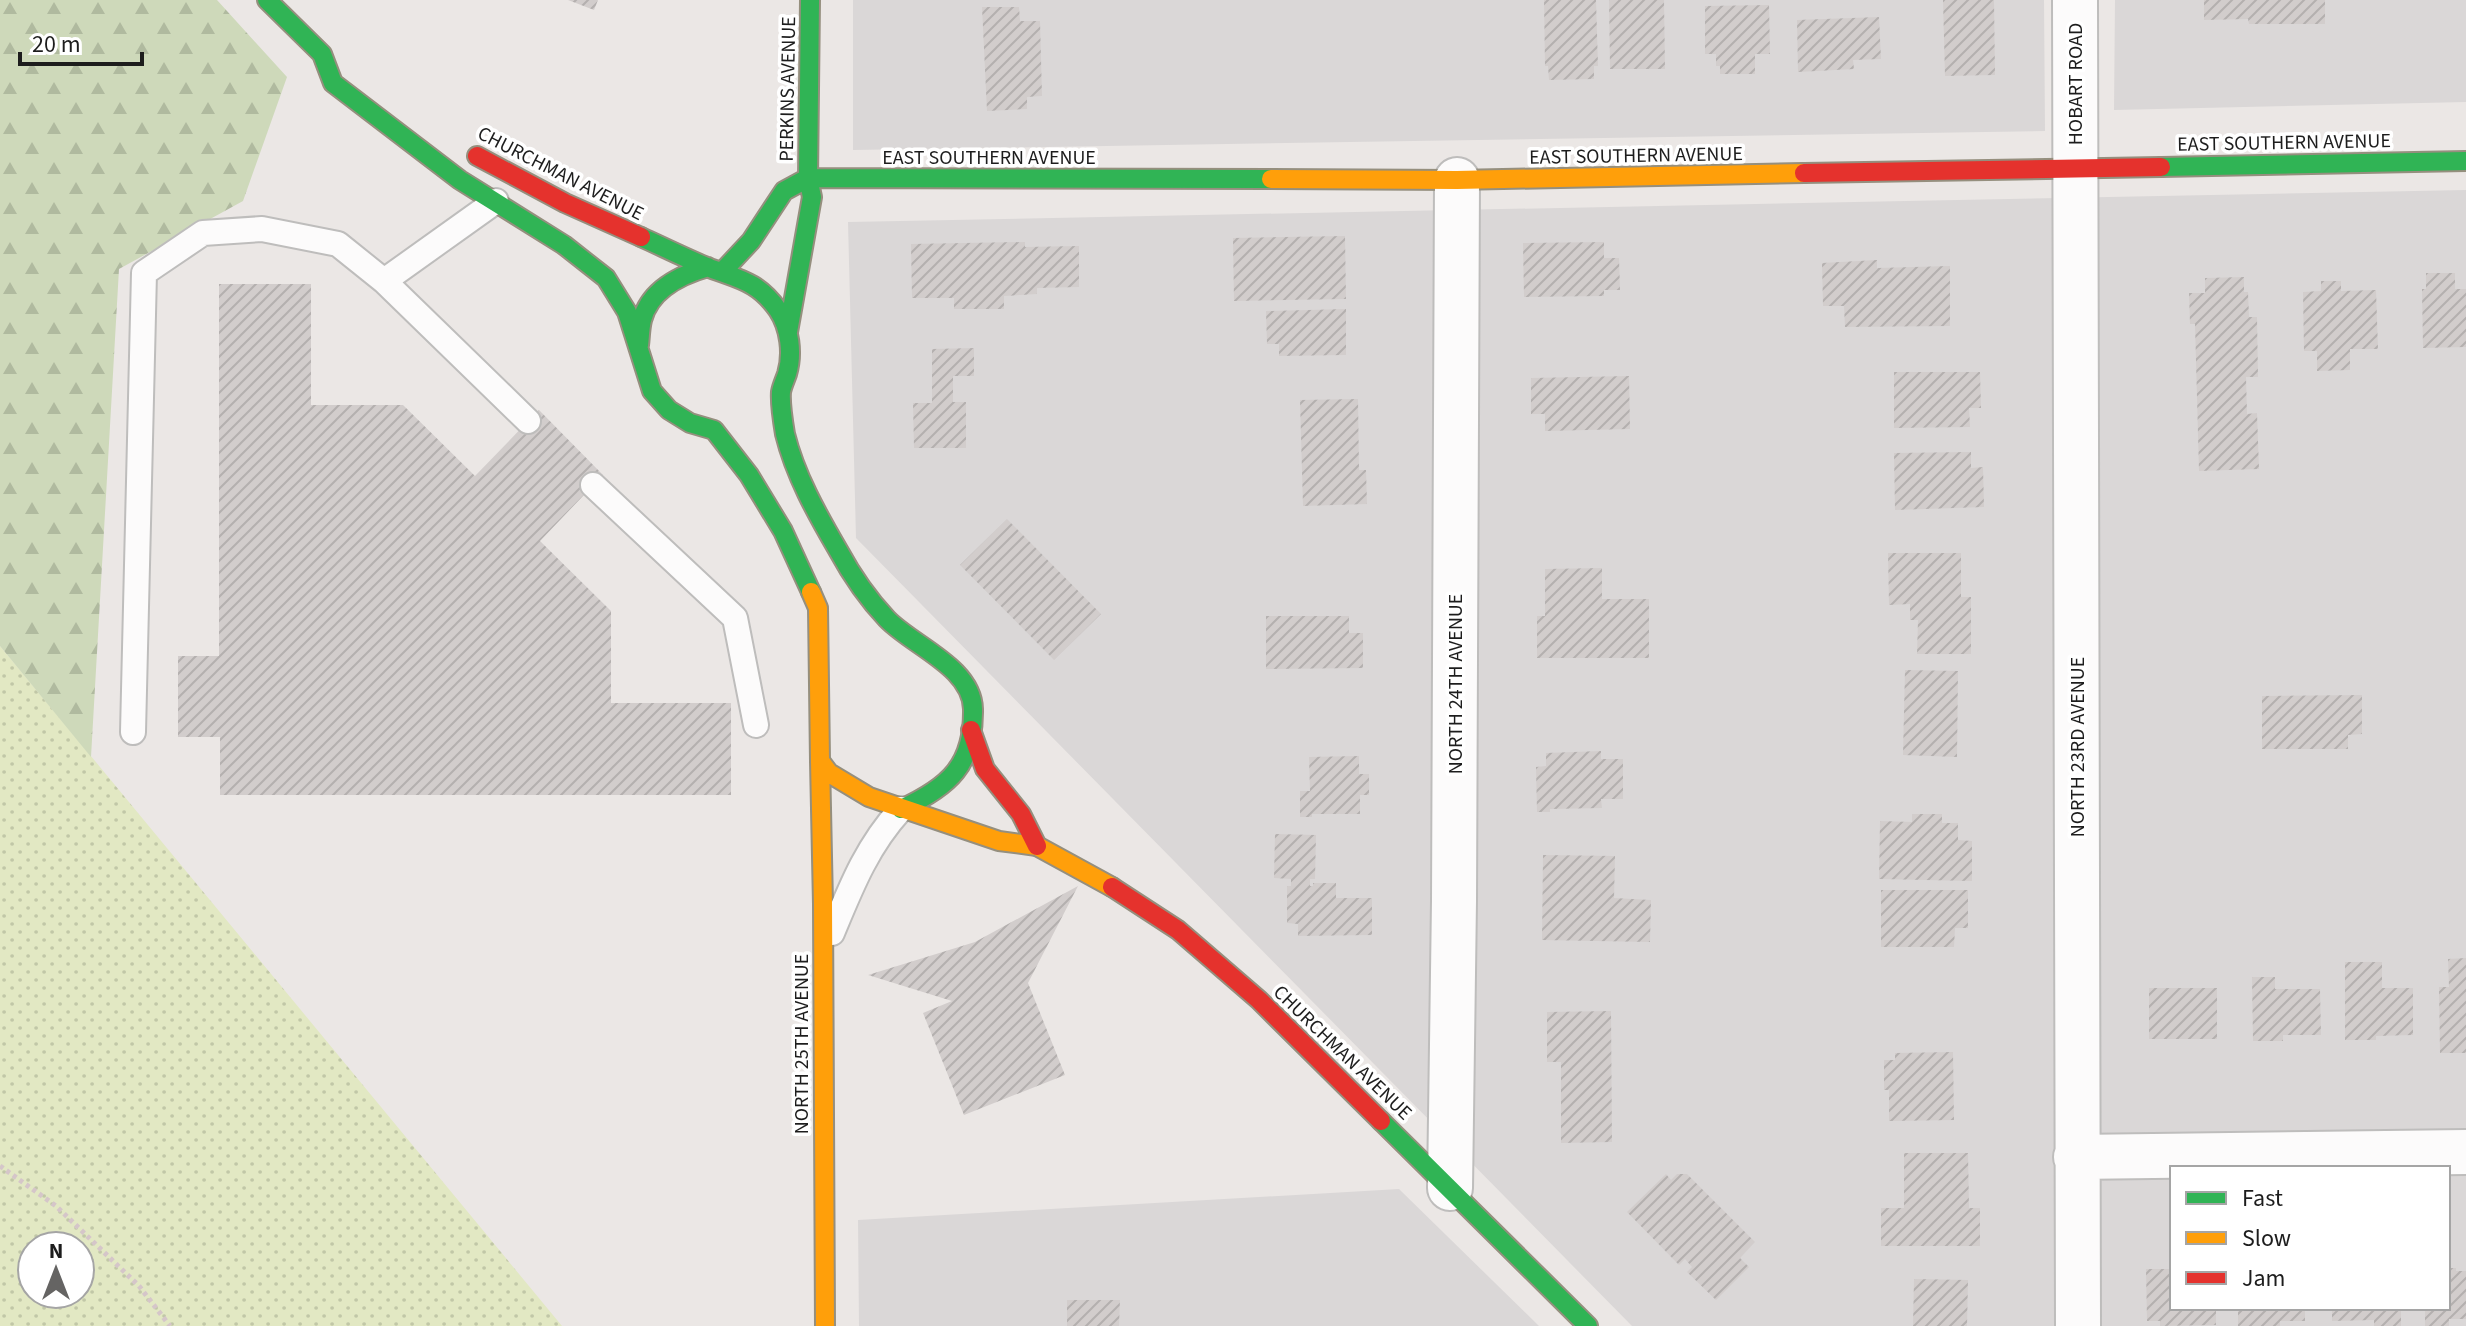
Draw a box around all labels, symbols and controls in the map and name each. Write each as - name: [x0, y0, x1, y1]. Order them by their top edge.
- scale bar: [20, 16, 142, 66]
- street label: PERKINS AVENUE: [773, 16, 803, 162]
- street label: HOBART ROAD: [2062, 23, 2090, 145]
- text: 20 m: [32, 27, 81, 62]
- street label: CHURCHMAN AVENUE: [473, 120, 649, 228]
- street label: EAST SOUTHERN AVENUE: [2177, 127, 2391, 159]
- street label: EAST SOUTHERN AVENUE: [1529, 140, 1743, 172]
- street label: EAST SOUTHERN AVENUE: [882, 144, 1096, 172]
- street label: NORTH 24TH AVENUE: [1442, 594, 1470, 774]
- street label: NORTH 23RD AVENUE: [2064, 657, 2092, 837]
- street label: NORTH 25TH AVENUE: [788, 954, 816, 1134]
- street label: CHURCHMAN AVENUE: [1267, 979, 1418, 1126]
- legend: [2170, 1166, 2450, 1310]
- text: Fast: [2242, 1181, 2283, 1216]
- text: Slow: [2242, 1221, 2291, 1256]
- north arrow: [16, 1230, 96, 1310]
- text: N: [49, 1235, 63, 1267]
- text: Jam: [2242, 1261, 2286, 1296]

